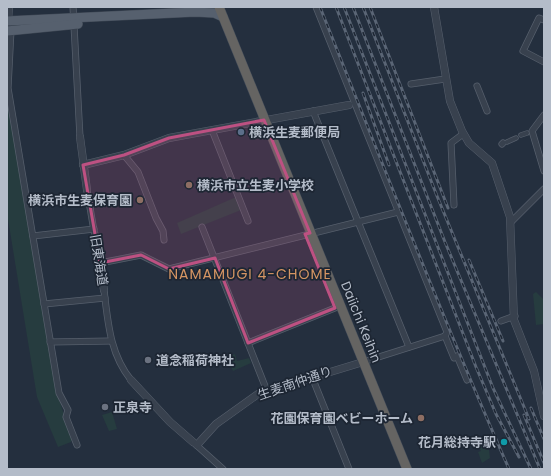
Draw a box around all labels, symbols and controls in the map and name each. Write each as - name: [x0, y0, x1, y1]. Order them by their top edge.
- place label: 横浜生麦郵便局: [249, 123, 340, 142]
- marker: 横浜生麦郵便局: [236, 127, 246, 137]
- place label: 横浜市立生麦小学校: [197, 176, 314, 195]
- marker: 横浜市立生麦小学校: [184, 180, 194, 190]
- place label: 横浜市生麦保育園: [28, 191, 132, 210]
- marker: 横浜市生麦保育園: [135, 195, 145, 205]
- street label: 旧東海道: [86, 233, 112, 287]
- district label: NAMAMUGI 4-CHOME: [168, 264, 332, 284]
- street label: Daiichi Keihin: [336, 279, 386, 365]
- place label: 道念稲荷神社: [156, 351, 234, 370]
- marker: 道念稲荷神社: [143, 355, 153, 365]
- street label: 生麦南仲通り: [255, 361, 335, 405]
- place label: 正泉寺: [113, 398, 152, 417]
- marker: 正泉寺: [100, 402, 110, 412]
- place label: 花園保育園ベビーホーム: [270, 409, 413, 428]
- marker: 花園保育園ベビーホーム: [416, 413, 426, 423]
- place label: 花月総持寺駅: [418, 433, 496, 452]
- marker: 花月総持寺駅: [499, 437, 509, 447]

